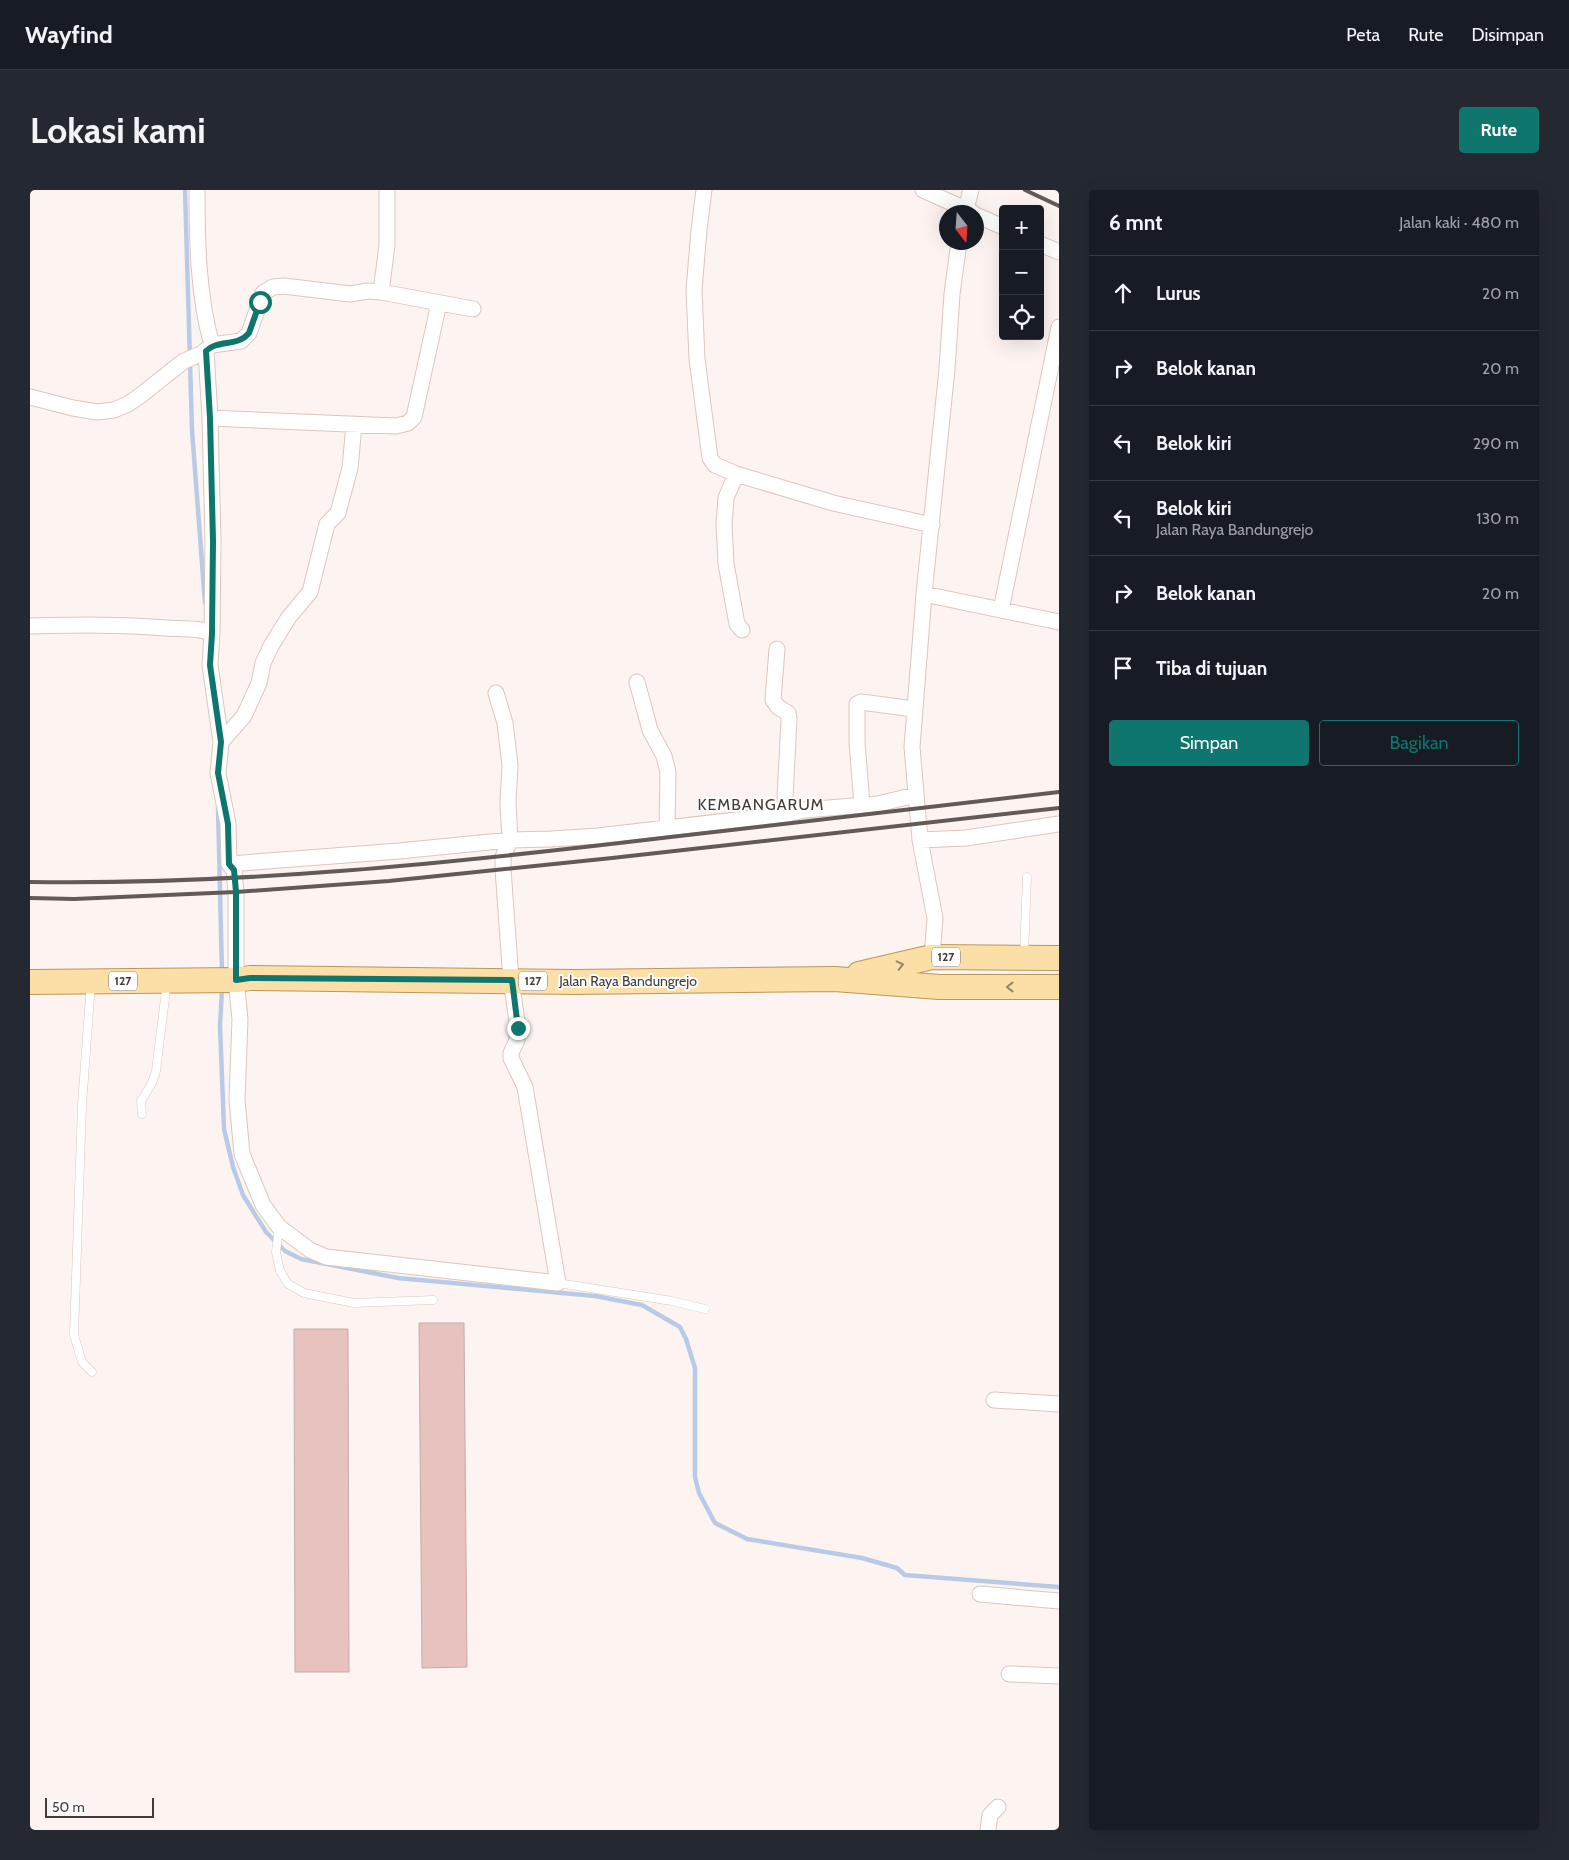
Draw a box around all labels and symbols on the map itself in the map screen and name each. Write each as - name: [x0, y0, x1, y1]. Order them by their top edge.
- north arrow: [939, 205, 984, 250]
- route start: [249, 291, 272, 314]
- district label: KEMBANGARUM: [697, 795, 825, 814]
- road number: 127: [932, 948, 960, 966]
- one-way arrow: [895, 960, 904, 971]
- road number: 127: [109, 971, 137, 990]
- road number: 127: [519, 971, 547, 990]
- street label: Jalan Raya Bandungrejo: [558, 972, 697, 990]
- one-way arrow: [1006, 982, 1014, 992]
- route end: [507, 1017, 530, 1040]
- scale bar: [45, 1795, 154, 1818]

